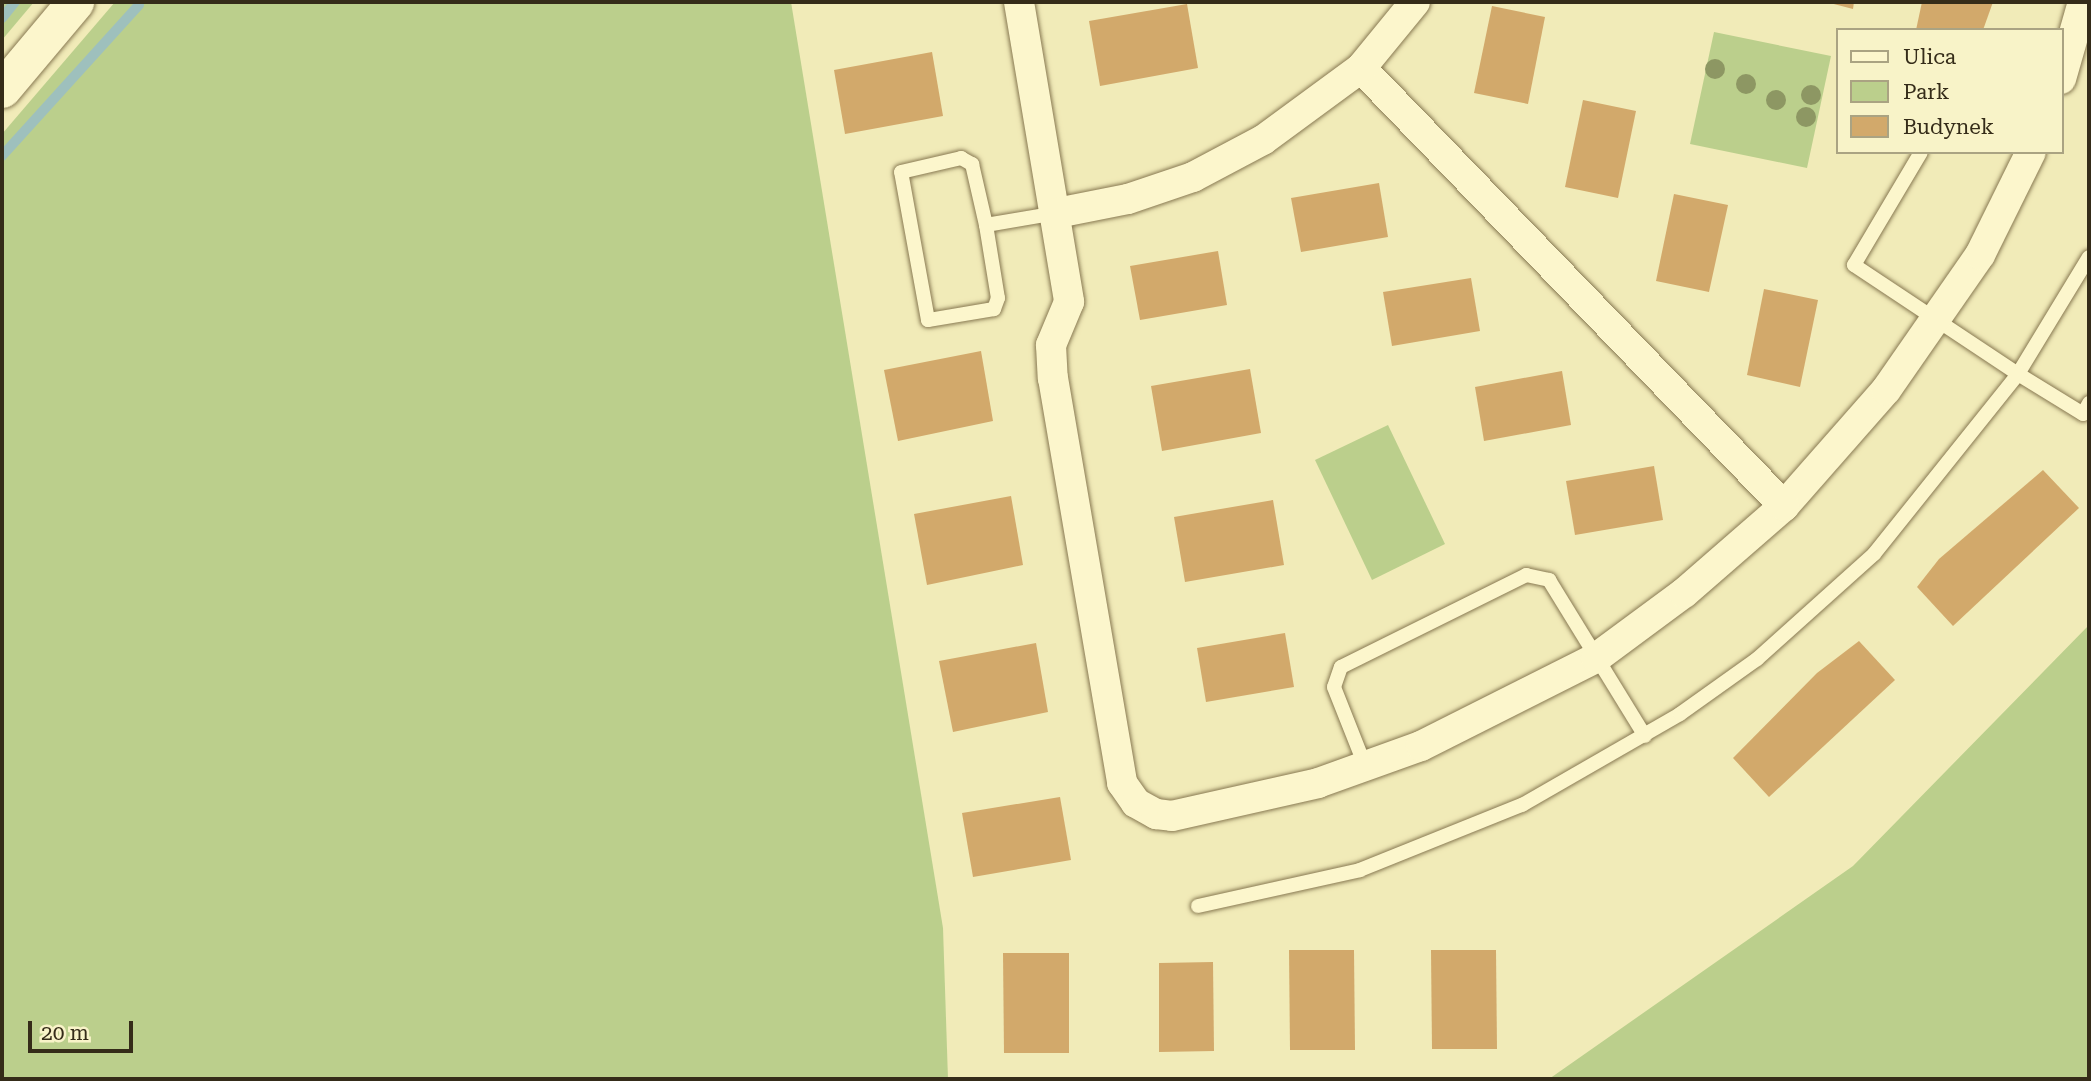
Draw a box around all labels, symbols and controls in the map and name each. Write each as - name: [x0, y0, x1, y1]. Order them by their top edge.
- legend: [1836, 28, 2063, 154]
- text: Ulica: [1903, 45, 1956, 69]
- text: Park: [1903, 80, 1949, 104]
- text: Budynek: [1903, 115, 1994, 139]
- scale bar: [32, 1007, 136, 1052]
- text: 20 m: [41, 1021, 89, 1045]

